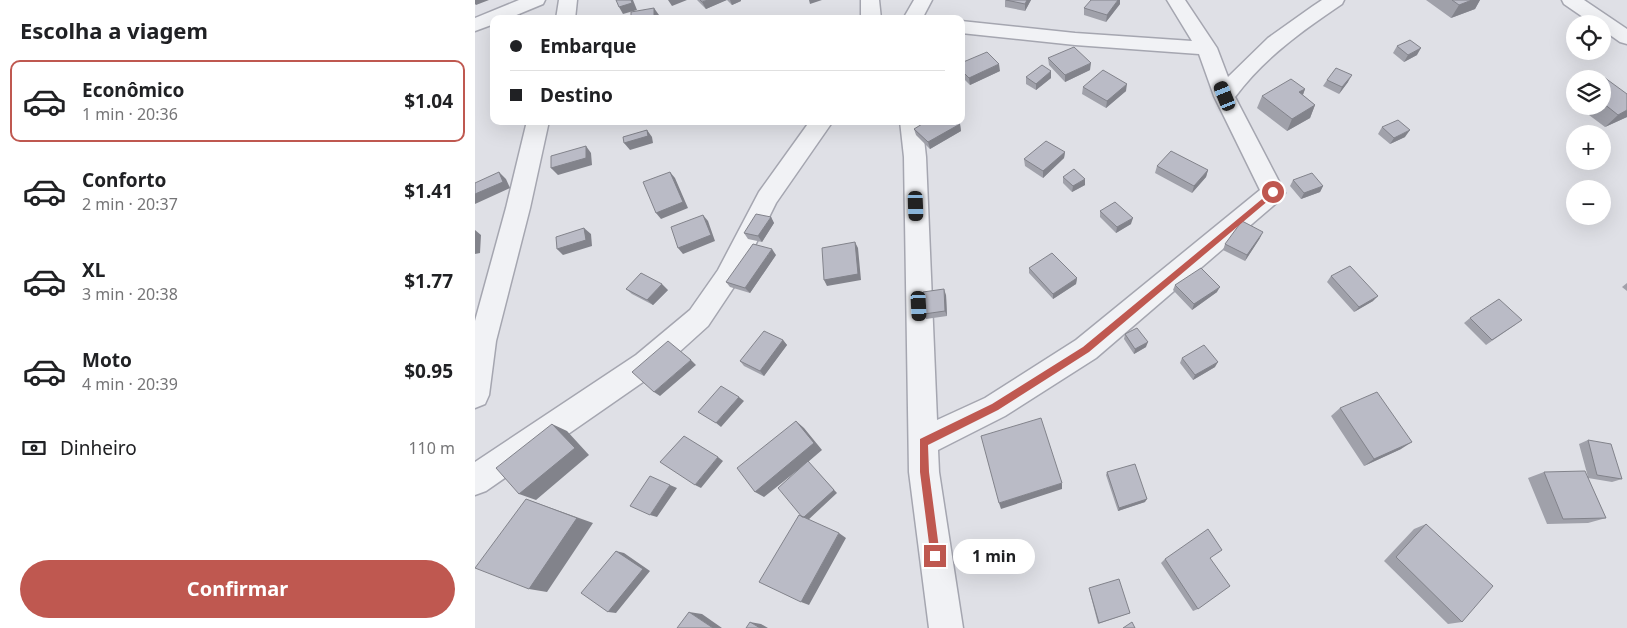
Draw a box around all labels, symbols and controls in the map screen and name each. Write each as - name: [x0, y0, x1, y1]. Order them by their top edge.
- text: Escolha a viagem: [20, 15, 208, 45]
- map controls: [1566, 15, 1611, 225]
- button: locate: [1566, 15, 1611, 60]
- text: Embarque: [540, 33, 636, 59]
- button: layers: [1566, 70, 1611, 115]
- text: Econômico: [82, 77, 184, 103]
- icon: car: [22, 79, 67, 124]
- car: [1212, 79, 1237, 113]
- text: Destino: [540, 82, 613, 108]
- text: $1.04: [404, 88, 453, 114]
- text: 1 min · 20:36: [82, 103, 178, 125]
- button: +: [1566, 125, 1611, 170]
- text: Conforto: [82, 167, 166, 193]
- icon: car: [22, 169, 67, 214]
- text: $1.41: [404, 178, 453, 204]
- button: −: [1566, 180, 1611, 225]
- route start: [1262, 181, 1284, 203]
- car: [907, 191, 924, 221]
- text: 2 min · 20:37: [82, 193, 178, 215]
- text: XL: [82, 257, 105, 283]
- icon: car: [22, 259, 67, 304]
- text: $1.77: [404, 268, 453, 294]
- text: 3 min · 20:38: [82, 283, 178, 305]
- car: [910, 291, 927, 321]
- text: Moto: [82, 347, 132, 373]
- icon: car: [22, 349, 67, 394]
- text: $0.95: [404, 358, 453, 384]
- text: 4 min · 20:39: [82, 373, 178, 395]
- icon: cash: [20, 434, 48, 462]
- text: Dinheiro: [60, 435, 137, 461]
- text: 110 m: [408, 437, 455, 459]
- callout: 1 min: [953, 538, 1035, 574]
- route end: [924, 545, 946, 567]
- text: 1 min: [972, 545, 1016, 567]
- button: Confirmar: [20, 560, 455, 618]

